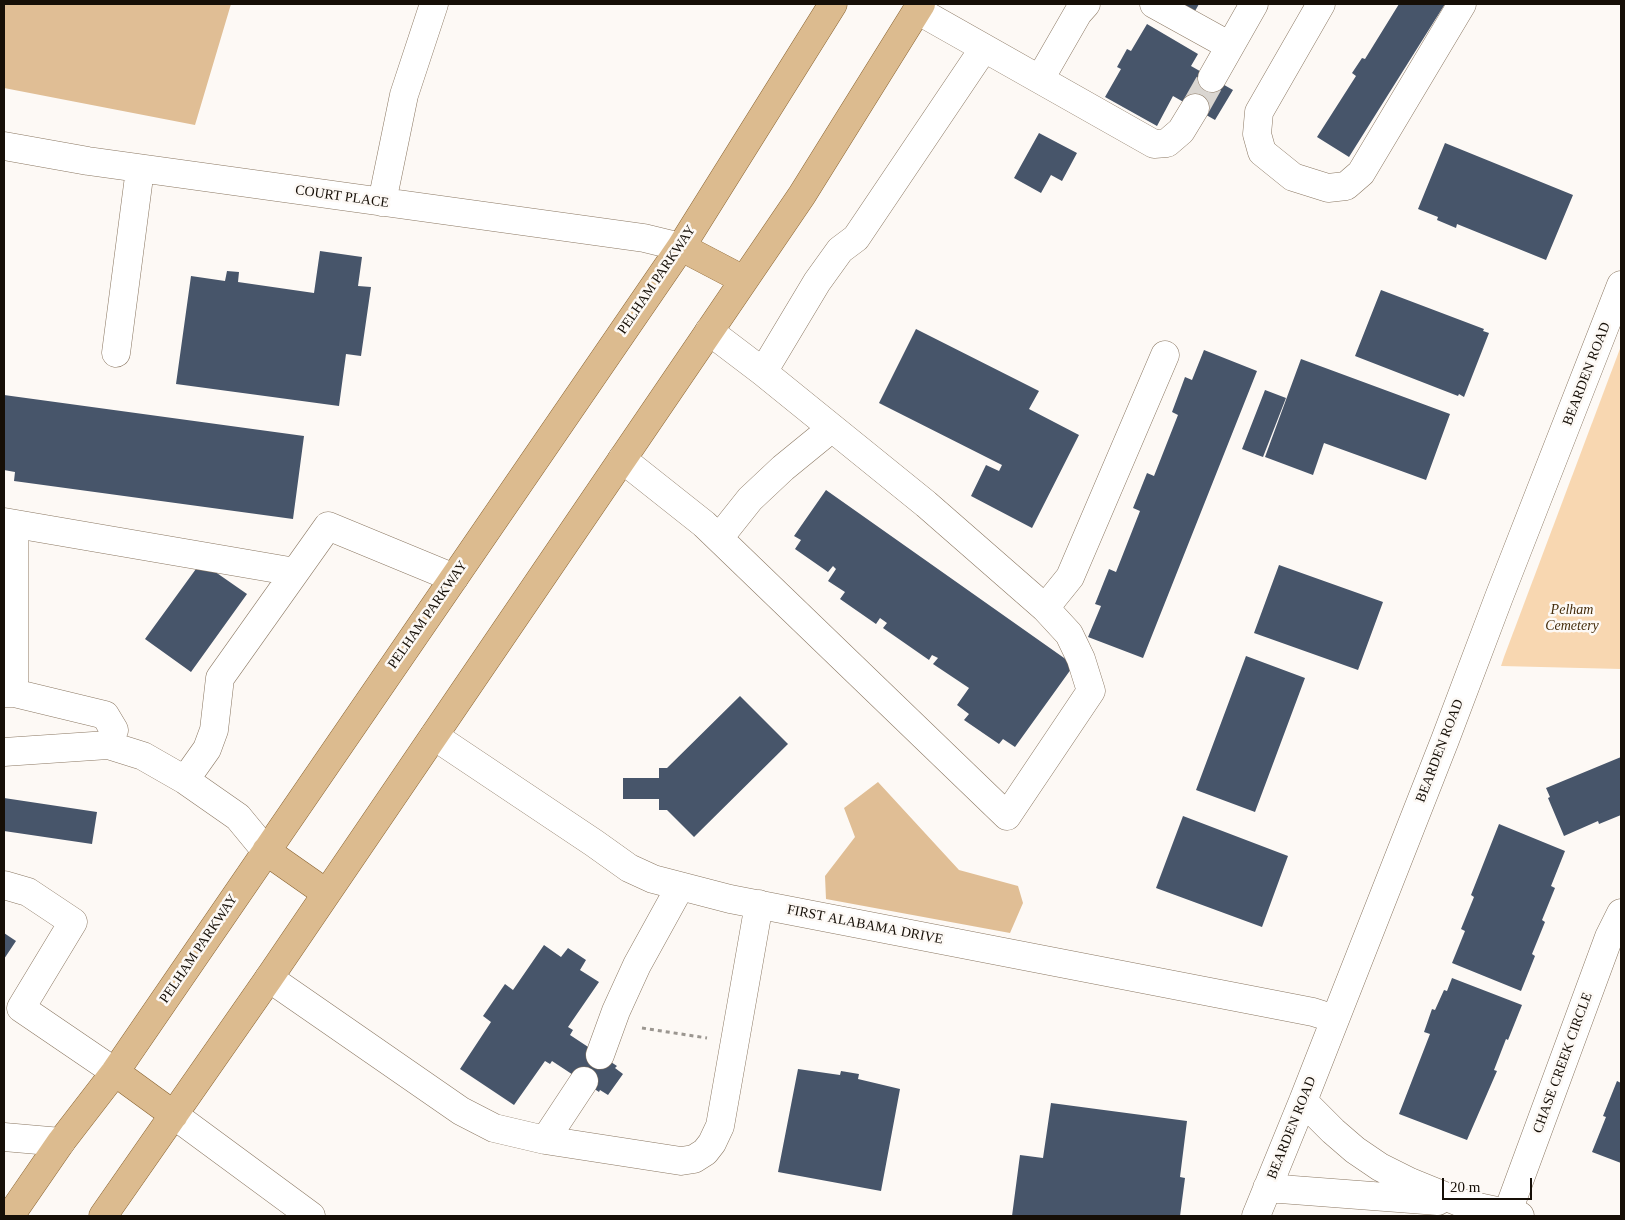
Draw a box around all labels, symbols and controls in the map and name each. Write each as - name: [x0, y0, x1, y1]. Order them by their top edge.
- street label: COURT PLACE: [294, 182, 390, 212]
- street label: PELHAM PARKWAY: [614, 222, 700, 338]
- street label: BEARDEN ROAD: [1560, 320, 1614, 428]
- street label: PELHAM PARKWAY: [384, 558, 472, 672]
- park label: Pelham Cemetery: [1545, 602, 1599, 634]
- street label: BEARDEN ROAD: [1413, 697, 1467, 805]
- street label: PELHAM PARKWAY: [156, 891, 242, 1007]
- street label: FIRST ALABAMA DRIVE: [786, 902, 944, 948]
- street label: CHASE CREEK CIRCLE: [1530, 990, 1596, 1136]
- street label: BEARDEN ROAD: [1264, 1074, 1320, 1182]
- scale bar: [1445, 1168, 1535, 1200]
- text: 20 m: [1450, 1179, 1480, 1195]

